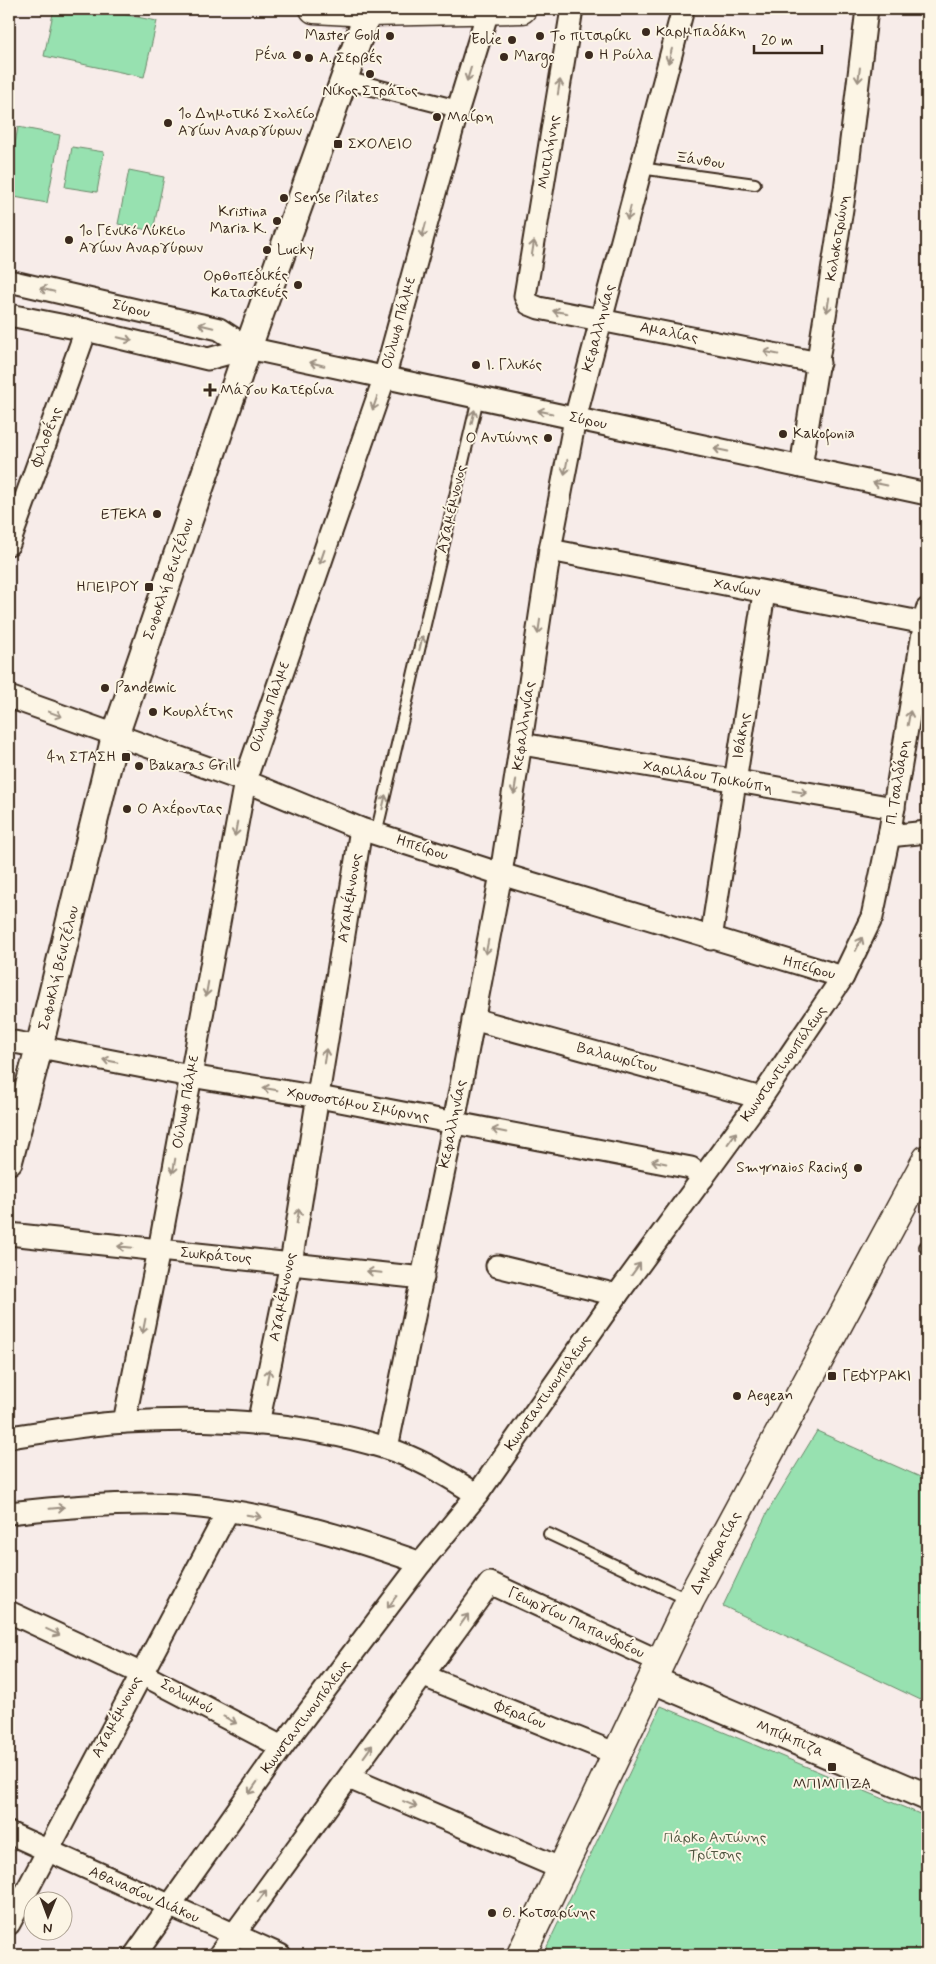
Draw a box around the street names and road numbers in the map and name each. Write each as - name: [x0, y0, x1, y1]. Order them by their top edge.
- street label: Μυτιλήνης: [533, 113, 565, 191]
- street label: Ξάνθου: [674, 148, 726, 174]
- street label: Κολοκοτρώνη: [821, 193, 855, 283]
- street label: Ούλωφ Πάλμε: [377, 274, 421, 371]
- street label: Κεφαλληνίας: [578, 282, 620, 374]
- street label: Σύρου: [110, 295, 152, 323]
- street label: Αμαλίας: [638, 318, 700, 349]
- street label: Φιλοθέης: [27, 404, 67, 471]
- street label: Σύρου: [567, 407, 609, 435]
- street label: Αγαμέμνονος: [432, 462, 472, 555]
- street label: Σοφοκλή Βενιζέλου: [139, 515, 199, 642]
- street label: Χανίων: [712, 574, 762, 602]
- street label: Ούλωφ Πάλμε: [245, 659, 295, 755]
- street label: Κεφαλληνίας: [508, 680, 540, 772]
- street label: Ιθάκης: [728, 711, 756, 761]
- street label: Π. Τσαλδάρη: [881, 738, 915, 826]
- street label: Χαριλάου Τρικούπη: [642, 756, 775, 798]
- street label: Ηπείρου: [393, 830, 451, 866]
- street label: Αγαμέμνονος: [333, 852, 367, 944]
- street label: Σοφοκλή Βενιζέλου: [34, 904, 84, 1032]
- street label: Ηπείρου: [780, 951, 838, 985]
- street label: Κωνσταντινουπόλεως: [736, 1002, 832, 1126]
- street label: Βαλαωρίτου: [575, 1038, 659, 1078]
- street label: Ούλωφ Πάλμε: [168, 1053, 204, 1151]
- street label: Κεφαλληνίας: [435, 1078, 471, 1170]
- street label: Χρυσοστόμου Σμύρνης: [285, 1083, 431, 1127]
- street label: Σωκράτους: [179, 1243, 253, 1269]
- street label: Αγαμέμνονος: [265, 1250, 301, 1343]
- street label: Κωνσταντινουπόλεως: [500, 1331, 596, 1455]
- street label: Δημοκρατίας: [686, 1508, 746, 1598]
- street label: Γεωργίου Παπανδρέου: [504, 1583, 648, 1664]
- street label: Κωνσταντινουπόλεως: [257, 1656, 356, 1778]
- street label: Αγαμέμνονος: [87, 1672, 147, 1761]
- street label: Σολωμού: [157, 1674, 217, 1720]
- street label: Φεραίου: [490, 1695, 549, 1734]
- street label: Μπίμπιζα: [753, 1716, 827, 1762]
- street label: Αθανασίου Διάκου: [86, 1862, 203, 1928]

